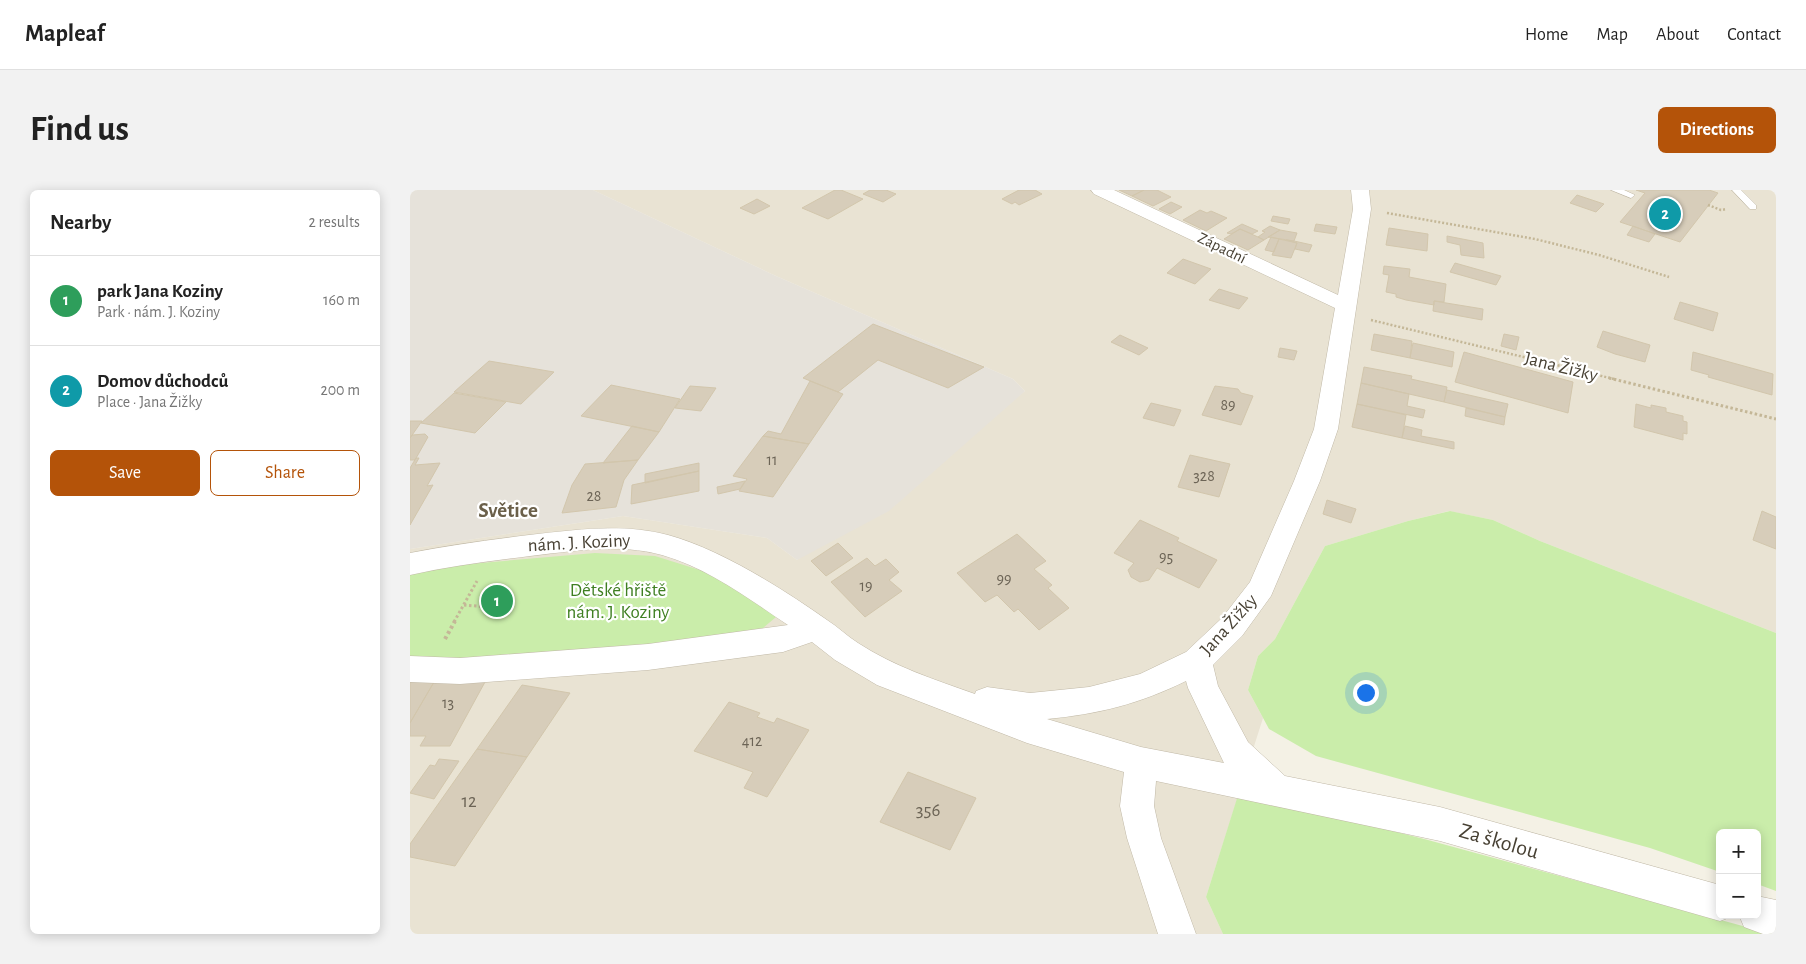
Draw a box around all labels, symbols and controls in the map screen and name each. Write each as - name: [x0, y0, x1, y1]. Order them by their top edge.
- text: Mapleaf: [25, 22, 105, 46]
- text: Home: [1525, 26, 1568, 44]
- text: Map: [1596, 26, 1628, 44]
- text: About: [1656, 26, 1699, 44]
- text: Contact: [1727, 26, 1781, 44]
- button: Directions: [1658, 107, 1776, 153]
- text: Find us: [30, 112, 129, 147]
- pin: 2: [1649, 195, 1681, 233]
- text: Nearby: [50, 212, 111, 233]
- text: 2 results: [308, 214, 360, 230]
- street label: Západní: [1195, 229, 1249, 267]
- text: park Jana Koziny: [97, 282, 223, 301]
- text: 1: [63, 292, 69, 308]
- text: 160 m: [323, 292, 360, 308]
- text: Park · nám. J. Koziny: [97, 304, 220, 320]
- street label: Jana Žižky: [1522, 347, 1600, 385]
- text: Domov důchodců: [97, 372, 228, 391]
- text: 2: [62, 382, 70, 398]
- text: 200 m: [320, 382, 360, 398]
- text: Place · Jana Žižky: [97, 394, 202, 410]
- house number: 89: [1220, 397, 1236, 413]
- button: Save: [50, 450, 200, 496]
- button: Share: [210, 450, 360, 496]
- house number: 11: [766, 452, 778, 468]
- house number: 328: [1193, 468, 1215, 484]
- house number: 28: [587, 488, 601, 504]
- district label: Světice: [478, 500, 538, 521]
- street label: nám. J. Koziny: [527, 531, 631, 555]
- house number: 95: [1159, 549, 1173, 565]
- house number: 99: [996, 571, 1012, 587]
- house number: 19: [859, 578, 873, 594]
- park label: Dětské hřiště nám. J. Koziny: [567, 581, 669, 622]
- pin: 1: [481, 582, 513, 620]
- street label: Jana Žižky: [1195, 589, 1261, 659]
- your location: [1353, 680, 1379, 706]
- house number: 13: [442, 695, 454, 711]
- house number: 412: [742, 733, 762, 749]
- house number: 12: [461, 792, 477, 811]
- house number: 356: [916, 801, 940, 820]
- street label: Za školou: [1457, 819, 1541, 863]
- map controls: [1716, 829, 1761, 919]
- button: +: [1716, 829, 1761, 874]
- button: −: [1716, 874, 1761, 919]

